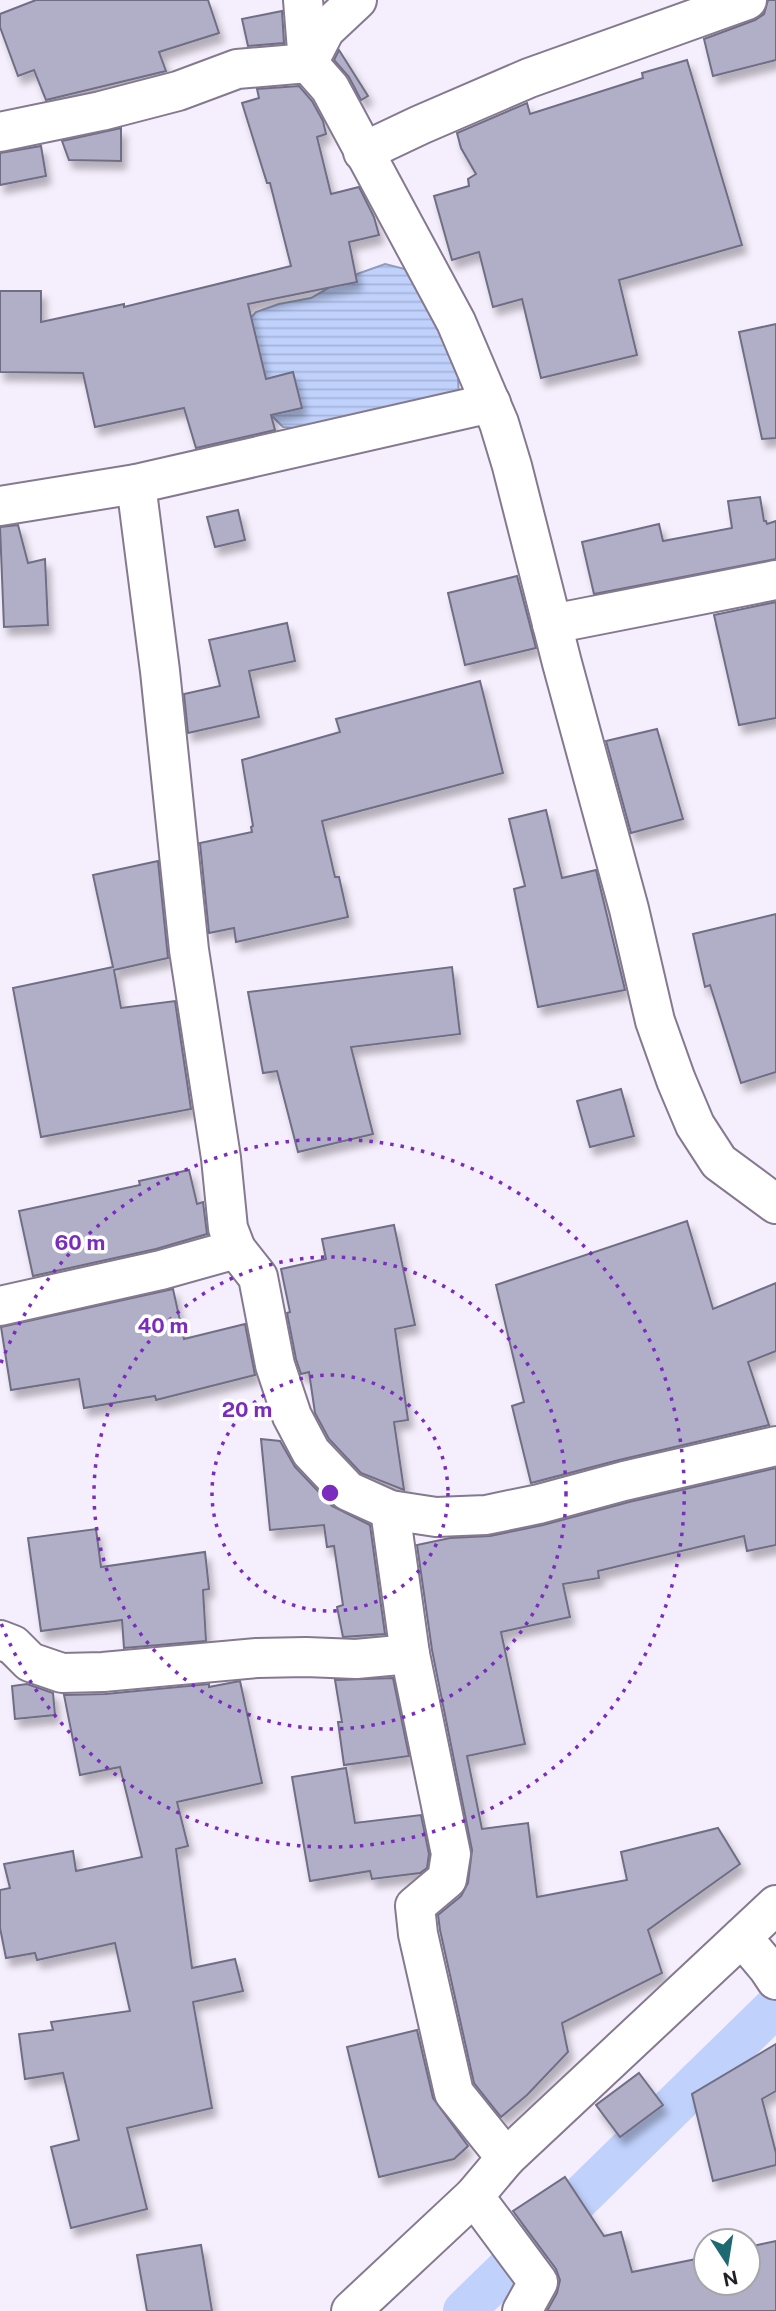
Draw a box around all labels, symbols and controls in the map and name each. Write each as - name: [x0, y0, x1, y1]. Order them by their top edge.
- text: 60 m: [55, 1230, 105, 1255]
- text: 40 m: [138, 1313, 188, 1338]
- text: 20 m: [222, 1397, 272, 1422]
- centre of rings: [318, 1481, 342, 1505]
- north arrow: [692, 2227, 762, 2297]
- text: N: [721, 2266, 740, 2291]

